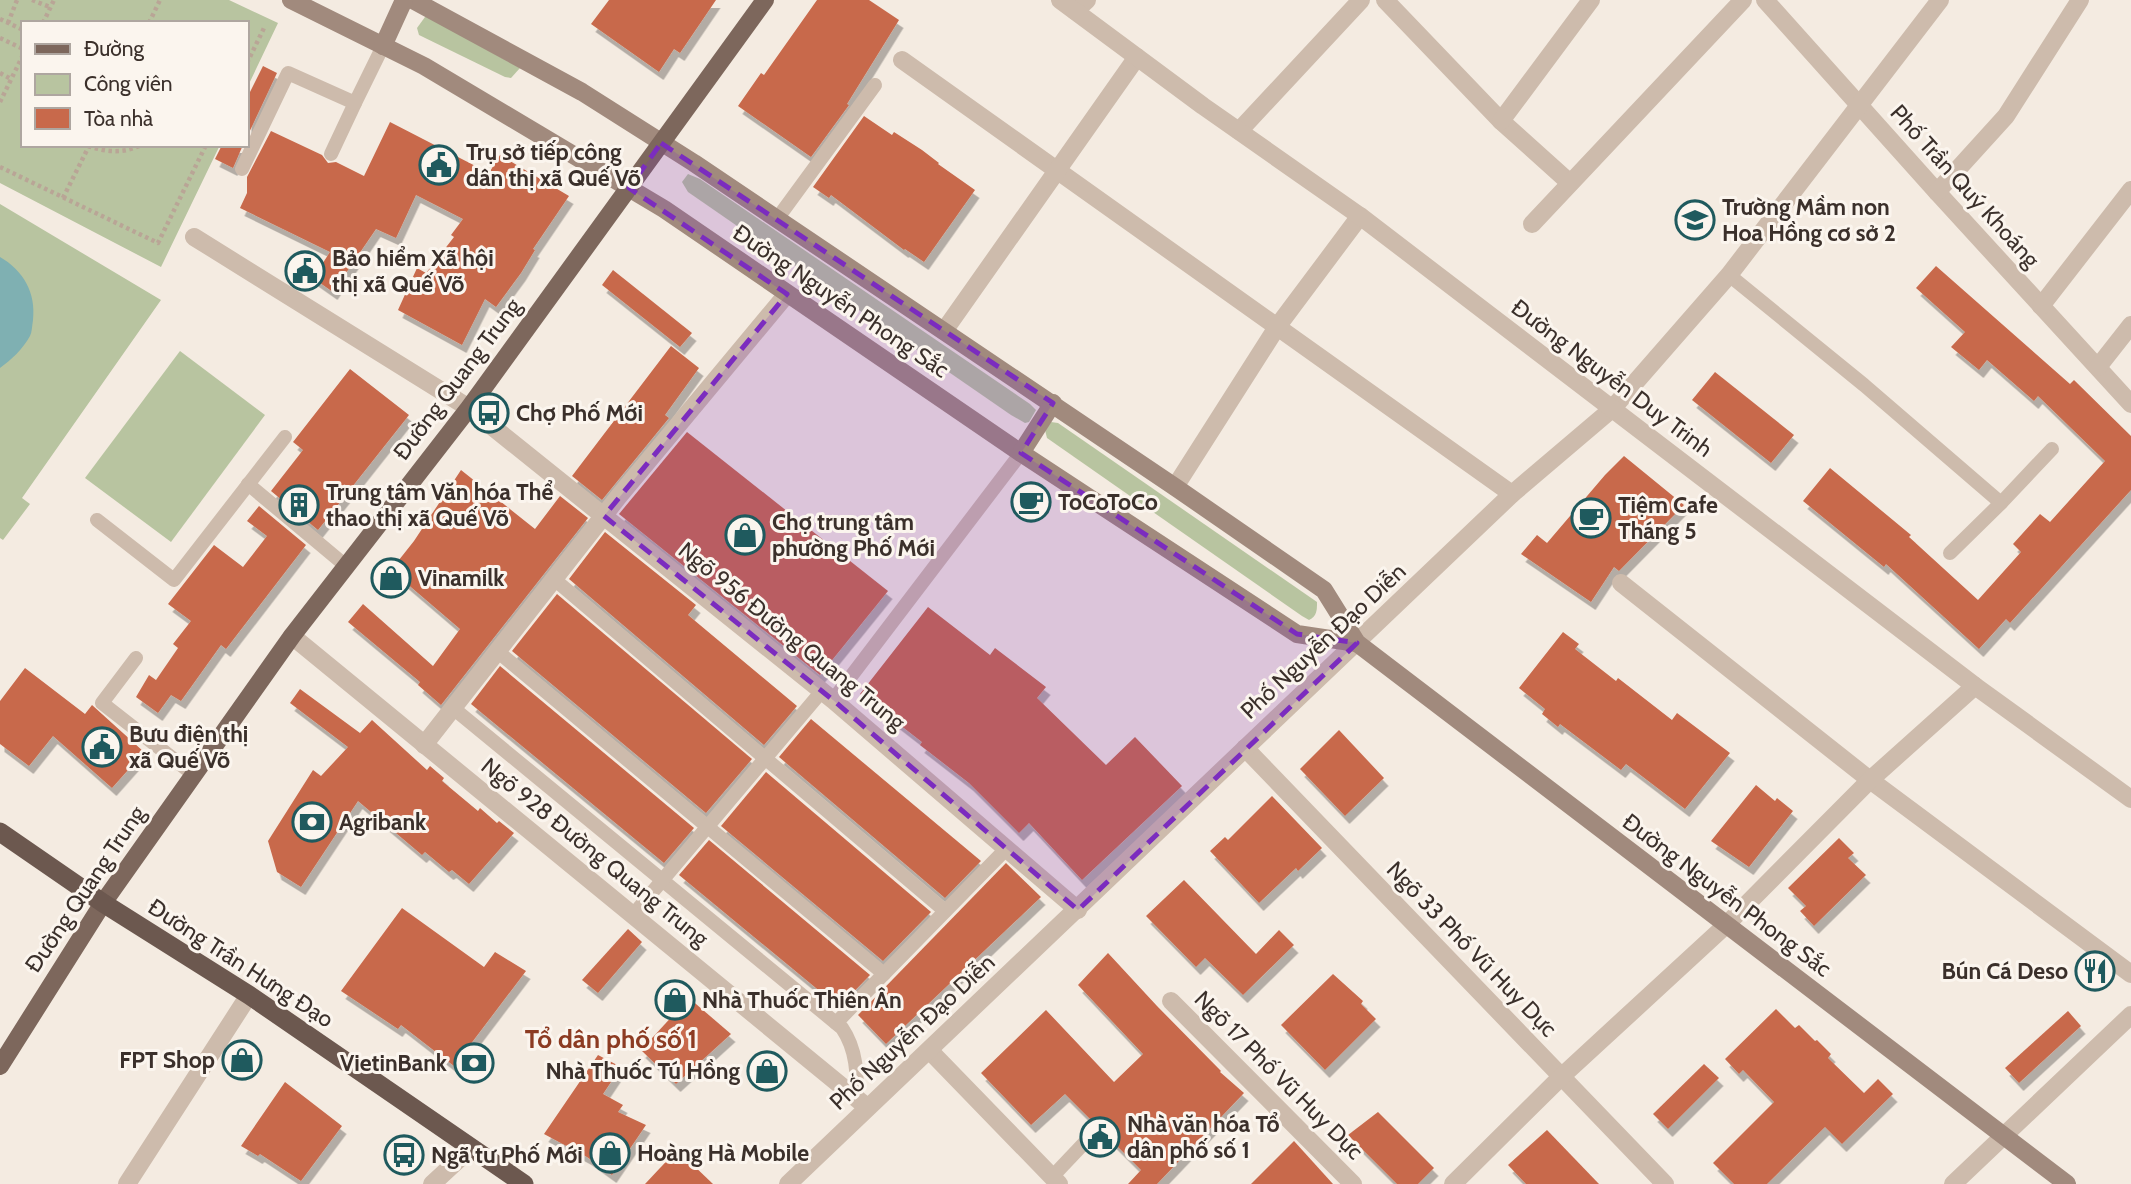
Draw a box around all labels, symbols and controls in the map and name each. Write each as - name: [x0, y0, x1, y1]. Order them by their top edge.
- legend: [21, 21, 248, 147]
- text: Đường: [84, 36, 145, 61]
- text: Công viên: [84, 71, 172, 96]
- street label: Phố Trần Quý Khoáng: [1884, 99, 2046, 274]
- text: Tòa nhà: [84, 106, 153, 131]
- place label: Trụ sở tiếp công dân thị xã Quế Võ: [466, 138, 641, 192]
- public building icon: Trụ sở tiếp công dân thị xã Quế Võ: [418, 144, 460, 186]
- place label: Trường Mầm non Hoa Hồng cơ sở 2: [1722, 193, 1896, 247]
- school or university icon: Trường Mầm non Hoa Hồng cơ sở 2: [1674, 199, 1716, 241]
- street label: Đường Nguyễn Phong Sắc: [728, 218, 954, 384]
- place label: Bảo hiểm Xã hội thị xã Quế Võ: [332, 244, 494, 298]
- public building icon: Bảo hiểm Xã hội thị xã Quế Võ: [284, 250, 326, 292]
- street label: Đường Quang Trung: [387, 292, 527, 465]
- street label: Đường Nguyễn Duy Trinh: [1506, 293, 1718, 463]
- bus stop icon: Chợ Phố Mới: [468, 392, 510, 434]
- place label: Chợ Phố Mới: [516, 399, 643, 427]
- place label: Trung tâm Văn hóa Thể thao thị xã Quế Võ: [326, 478, 553, 532]
- cafe icon: ToCoToCo: [1010, 481, 1052, 523]
- building icon: Trung tâm Văn hóa Thể thao thị xã Quế Võ: [278, 484, 320, 526]
- place label: ToCoToCo: [1058, 488, 1158, 516]
- place label: Tiệm Cafe Tháng 5: [1618, 491, 1718, 545]
- cafe icon: Tiệm Cafe Tháng 5: [1570, 497, 1612, 539]
- place label: Chợ trung tâm phường Phố Mới: [772, 508, 935, 562]
- shop icon: Chợ trung tâm phường Phố Mới: [724, 514, 766, 556]
- street label: Ngõ 956 Đường Quang Trung: [673, 536, 912, 737]
- shop icon: Vinamilk: [370, 557, 412, 599]
- street label: Phố Nguyễn Đạo Diễn: [1235, 557, 1411, 725]
- place label: Vinamilk: [418, 564, 505, 592]
- place label: Bưu điện thị xã Quế Võ: [129, 720, 248, 774]
- public building icon: Bưu điện thị xã Quế Võ: [81, 726, 123, 768]
- street label: Ngõ 928 Đường Quang Trung: [476, 752, 715, 953]
- street label: Đường Quang Trung: [19, 800, 151, 978]
- bank icon: Agribank: [291, 801, 333, 843]
- street label: Đường Nguyễn Phong Sắc: [1617, 807, 1837, 983]
- place label: Agribank: [339, 808, 427, 836]
- street label: Ngõ 33 Phố Vũ Huy Dực: [1381, 856, 1563, 1042]
- street label: Đường Trần Hưng Đạo: [143, 893, 339, 1033]
- street label: Phố Nguyễn Đạo Diễn: [824, 948, 1000, 1116]
- restaurant icon: Bún Cá Deso: [2074, 950, 2116, 992]
- place label: Bún Cá Deso: [1941, 957, 2068, 985]
- shop icon: Nhà Thuốc Thiên Ân: [654, 979, 696, 1021]
- street label: Ngõ 17 Phố Vũ Huy Dực: [1189, 985, 1369, 1165]
- place label: Nhà Thuốc Thiên Ân: [702, 986, 902, 1014]
- district label: Tổ dân phố số 1: [525, 1023, 697, 1055]
- shop icon: FPT Shop: [221, 1039, 263, 1081]
- bank icon: VietinBank: [453, 1042, 495, 1084]
- place label: FPT Shop: [119, 1046, 215, 1074]
- place label: VietinBank: [340, 1049, 448, 1077]
- shop icon: Nhà Thuốc Tú Hồng: [746, 1050, 788, 1092]
- place label: Nhà Thuốc Tú Hồng: [545, 1057, 740, 1085]
- place label: Nhà văn hóa Tổ dân phố số 1: [1127, 1110, 1280, 1164]
- public building icon: Nhà văn hóa Tổ dân phố số 1: [1079, 1116, 1121, 1158]
- shop icon: Hoàng Hà Mobile: [589, 1132, 631, 1174]
- bus stop icon: Ngã tư Phố Mới: [383, 1134, 425, 1176]
- place label: Hoàng Hà Mobile: [637, 1139, 809, 1167]
- place label: Ngã tư Phố Mới: [431, 1141, 583, 1169]

